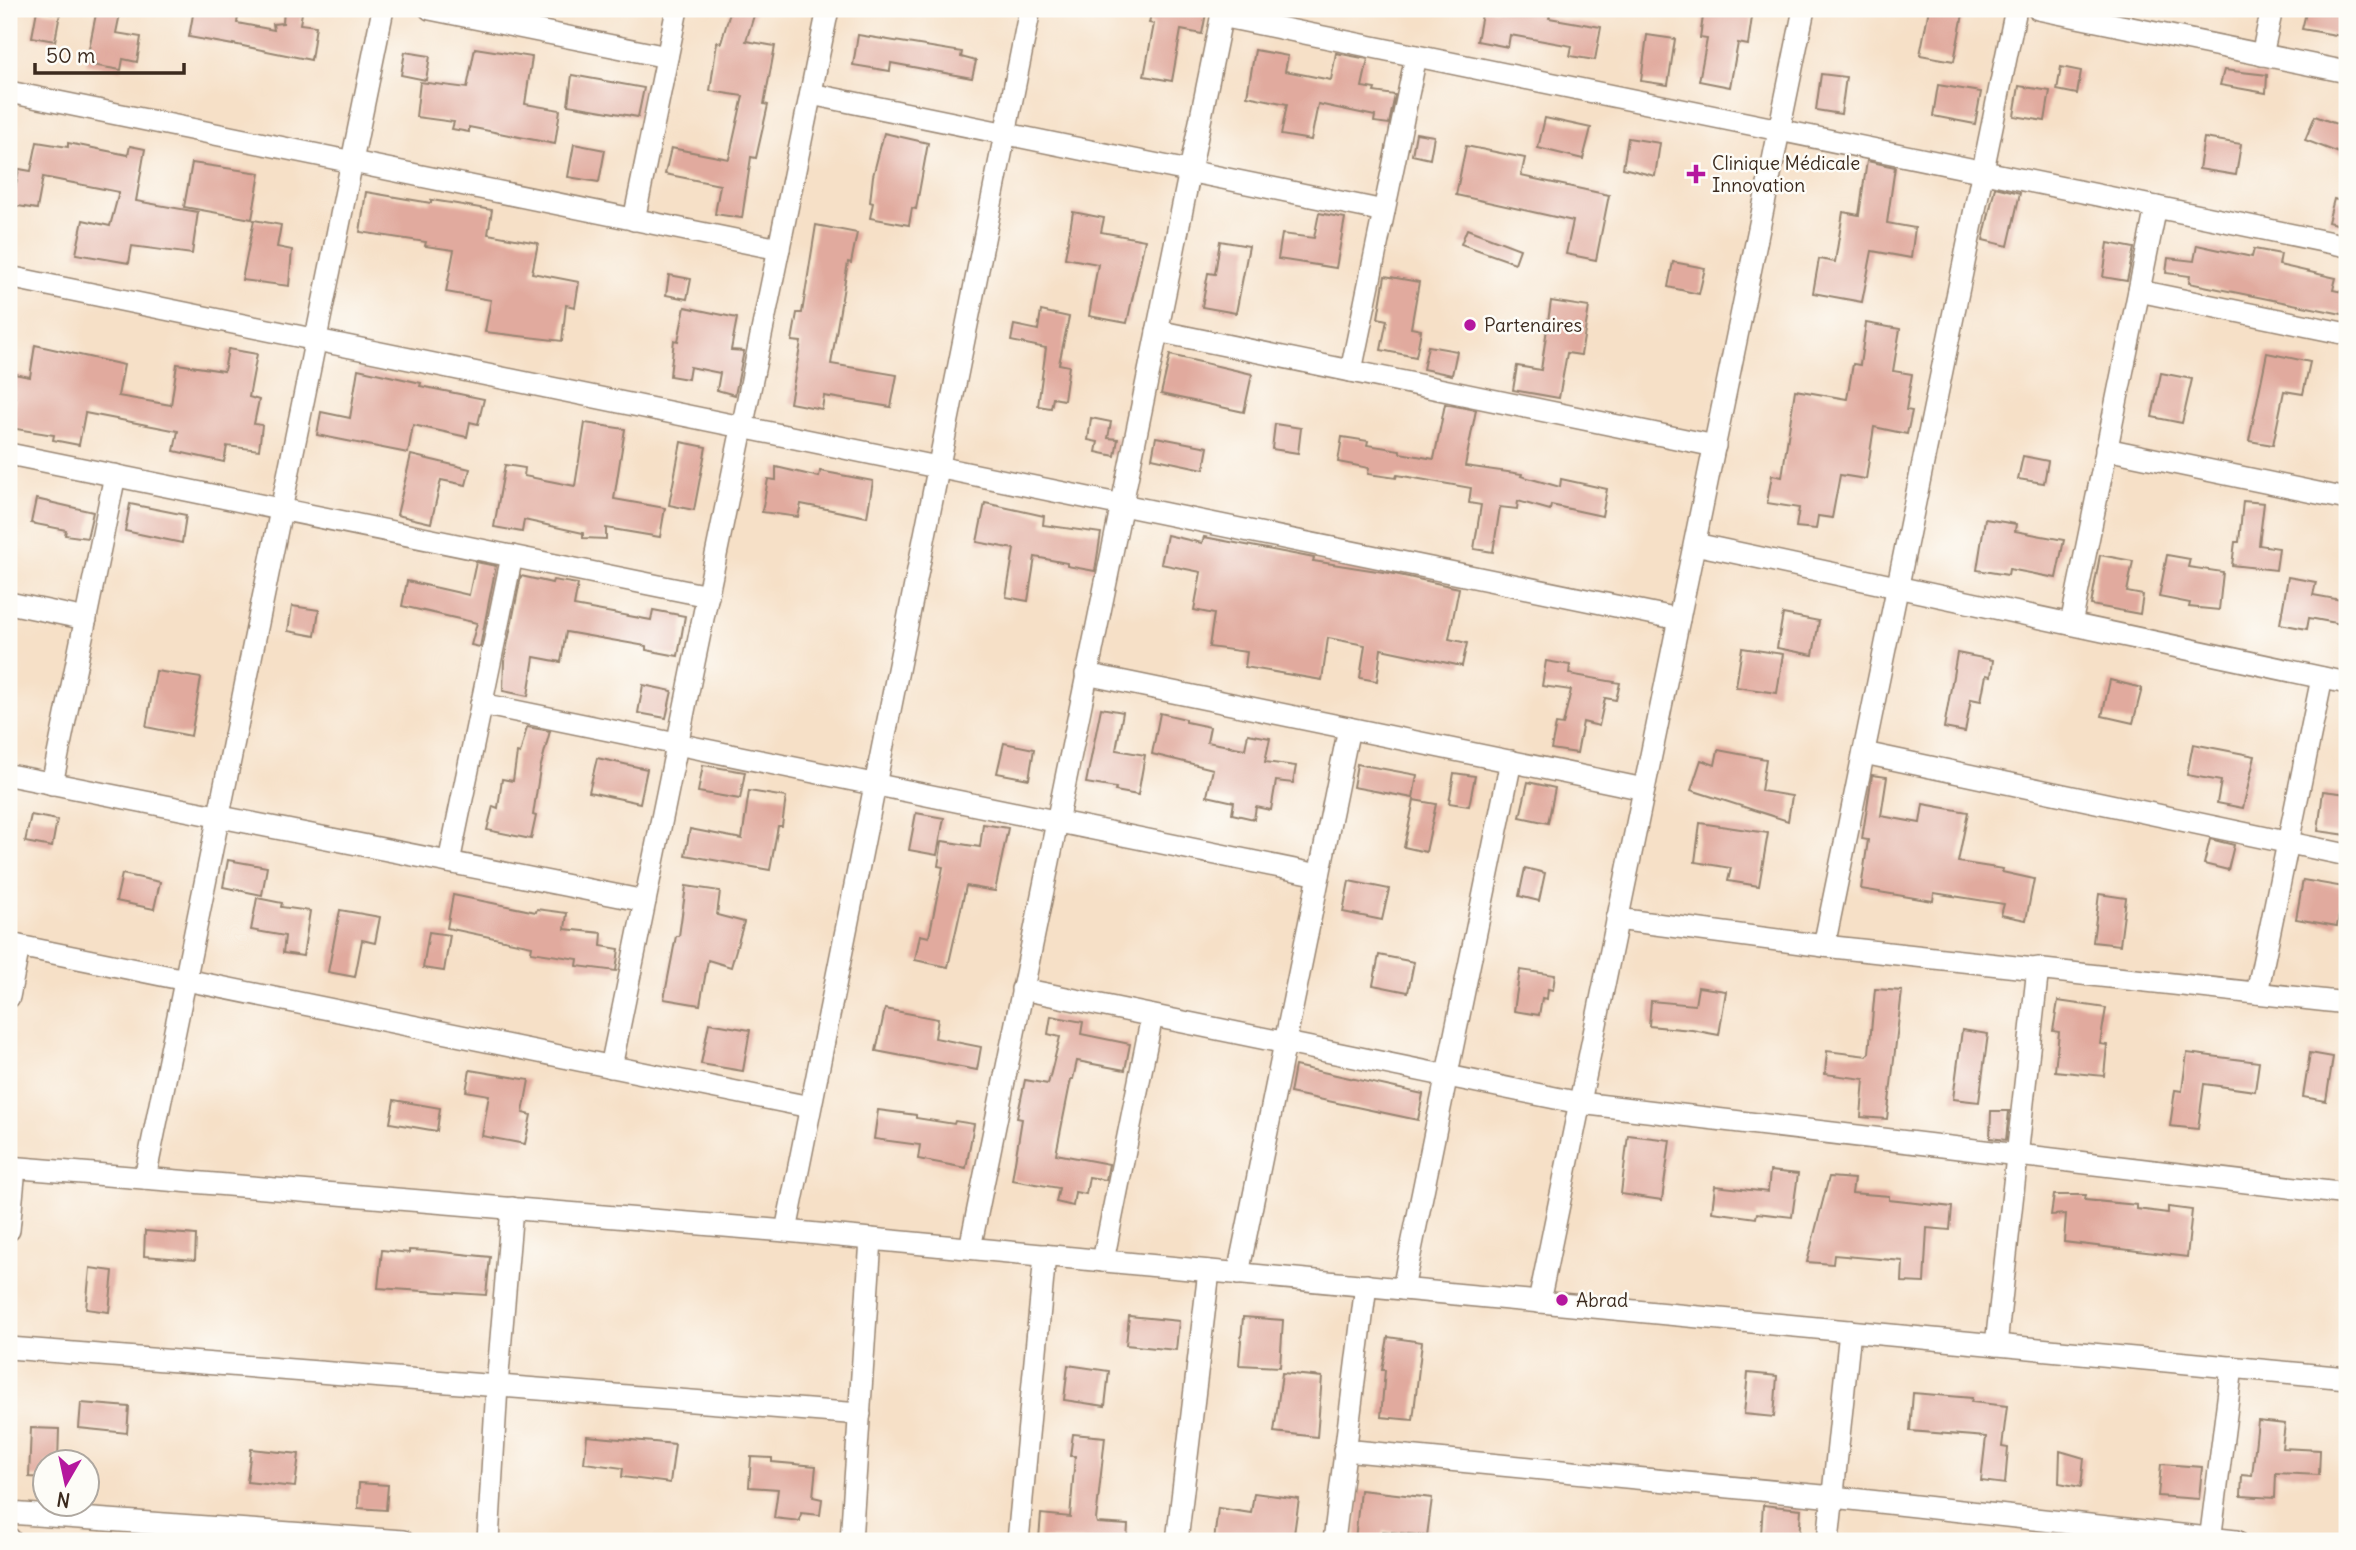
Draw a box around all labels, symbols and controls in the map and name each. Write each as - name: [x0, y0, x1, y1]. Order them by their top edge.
- scale bar: [35, 32, 184, 76]
- text: 50 m: [46, 42, 95, 69]
- place label: Clinique Médicale Innovation: [1712, 151, 1860, 197]
- marker: Clinique Médicale Innovation: [1686, 164, 1706, 184]
- place label: Partenaires: [1484, 313, 1582, 337]
- marker: Partenaires: [1462, 317, 1478, 333]
- place label: Abrad: [1576, 1288, 1628, 1312]
- marker: Abrad: [1554, 1292, 1570, 1308]
- north arrow: [32, 1448, 102, 1518]
- text: N: [55, 1487, 72, 1513]

